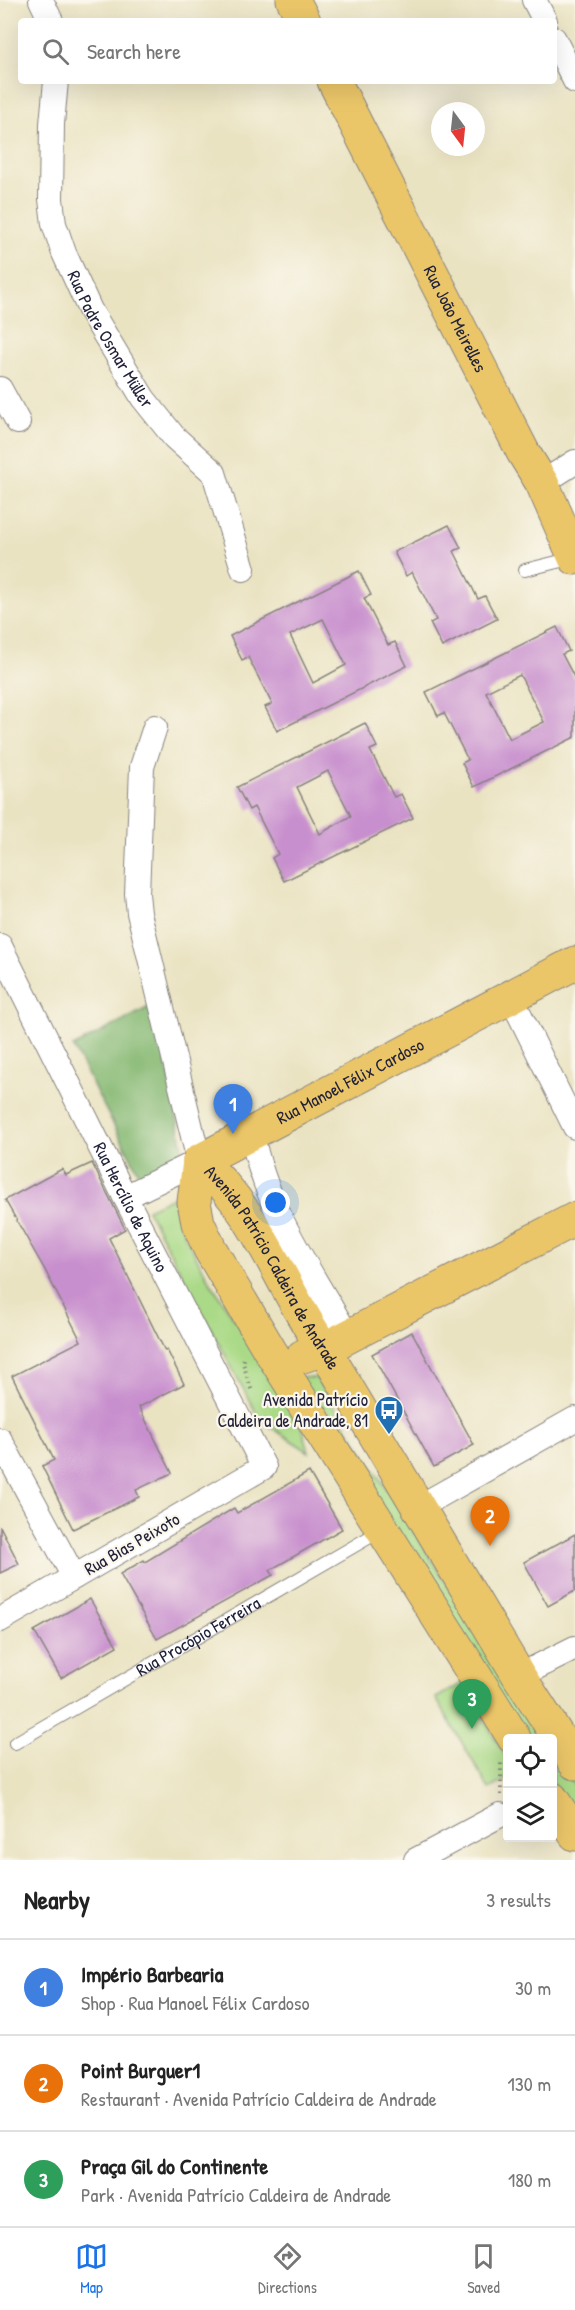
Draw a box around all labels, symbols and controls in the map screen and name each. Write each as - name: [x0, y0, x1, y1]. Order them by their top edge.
- search box: [18, 18, 557, 84]
- icon: search: [39, 35, 72, 68]
- text: Search here: [87, 36, 181, 66]
- north arrow: [431, 102, 485, 156]
- street label: Rua João Meirelles: [418, 261, 493, 377]
- street label: Rua Padre Osmar Müller: [62, 266, 159, 413]
- street label: Rua Manoel Félix Cardoso: [272, 1032, 428, 1130]
- pin: 1: [214, 1084, 252, 1134]
- street label: Rua Hercílio de Aquino: [88, 1138, 174, 1276]
- street label: Avenida Patrício Caldeira de Andrade: [199, 1159, 346, 1374]
- your location: [261, 1188, 290, 1217]
- place label: Avenida Patrício Caldeira de Andrade, 81: [217, 1387, 368, 1433]
- bus stop icon: Avenida Patrício Caldeira de Andrade, 81: [373, 1394, 405, 1436]
- pin: 2: [470, 1496, 510, 1546]
- street label: Rua Bias Peixoto: [79, 1506, 184, 1581]
- street label: Rua Procópio Ferreira: [131, 1590, 265, 1682]
- pin: 3: [452, 1680, 492, 1729]
- map controls: [503, 1734, 557, 1842]
- button: locate: [503, 1734, 557, 1788]
- button: layers: [503, 1788, 557, 1842]
- text: Nearby: [24, 1882, 90, 1917]
- text: 3 results: [486, 1886, 551, 1913]
- text: Império Barbearia: [81, 1959, 223, 1989]
- text: 1: [40, 1974, 47, 2001]
- text: 30 m: [515, 1974, 551, 2001]
- text: Shop · Rua Manoel Félix Cardoso: [81, 1989, 310, 2016]
- text: Point Burguer1: [81, 2055, 200, 2085]
- text: 2: [39, 2070, 48, 2097]
- text: 130 m: [508, 2070, 551, 2097]
- text: Restaurant · Avenida Patrício Caldeira de Andrade: [81, 2085, 437, 2112]
- text: Praça Gil do Continente: [81, 2151, 268, 2181]
- text: 3: [39, 2166, 48, 2193]
- text: 180 m: [508, 2166, 551, 2193]
- text: Park · Avenida Patrício Caldeira de Andrade: [81, 2181, 391, 2208]
- tab: Map: [75, 2240, 108, 2298]
- tab: Directions: [258, 2240, 317, 2298]
- tab: Saved: [467, 2240, 500, 2298]

